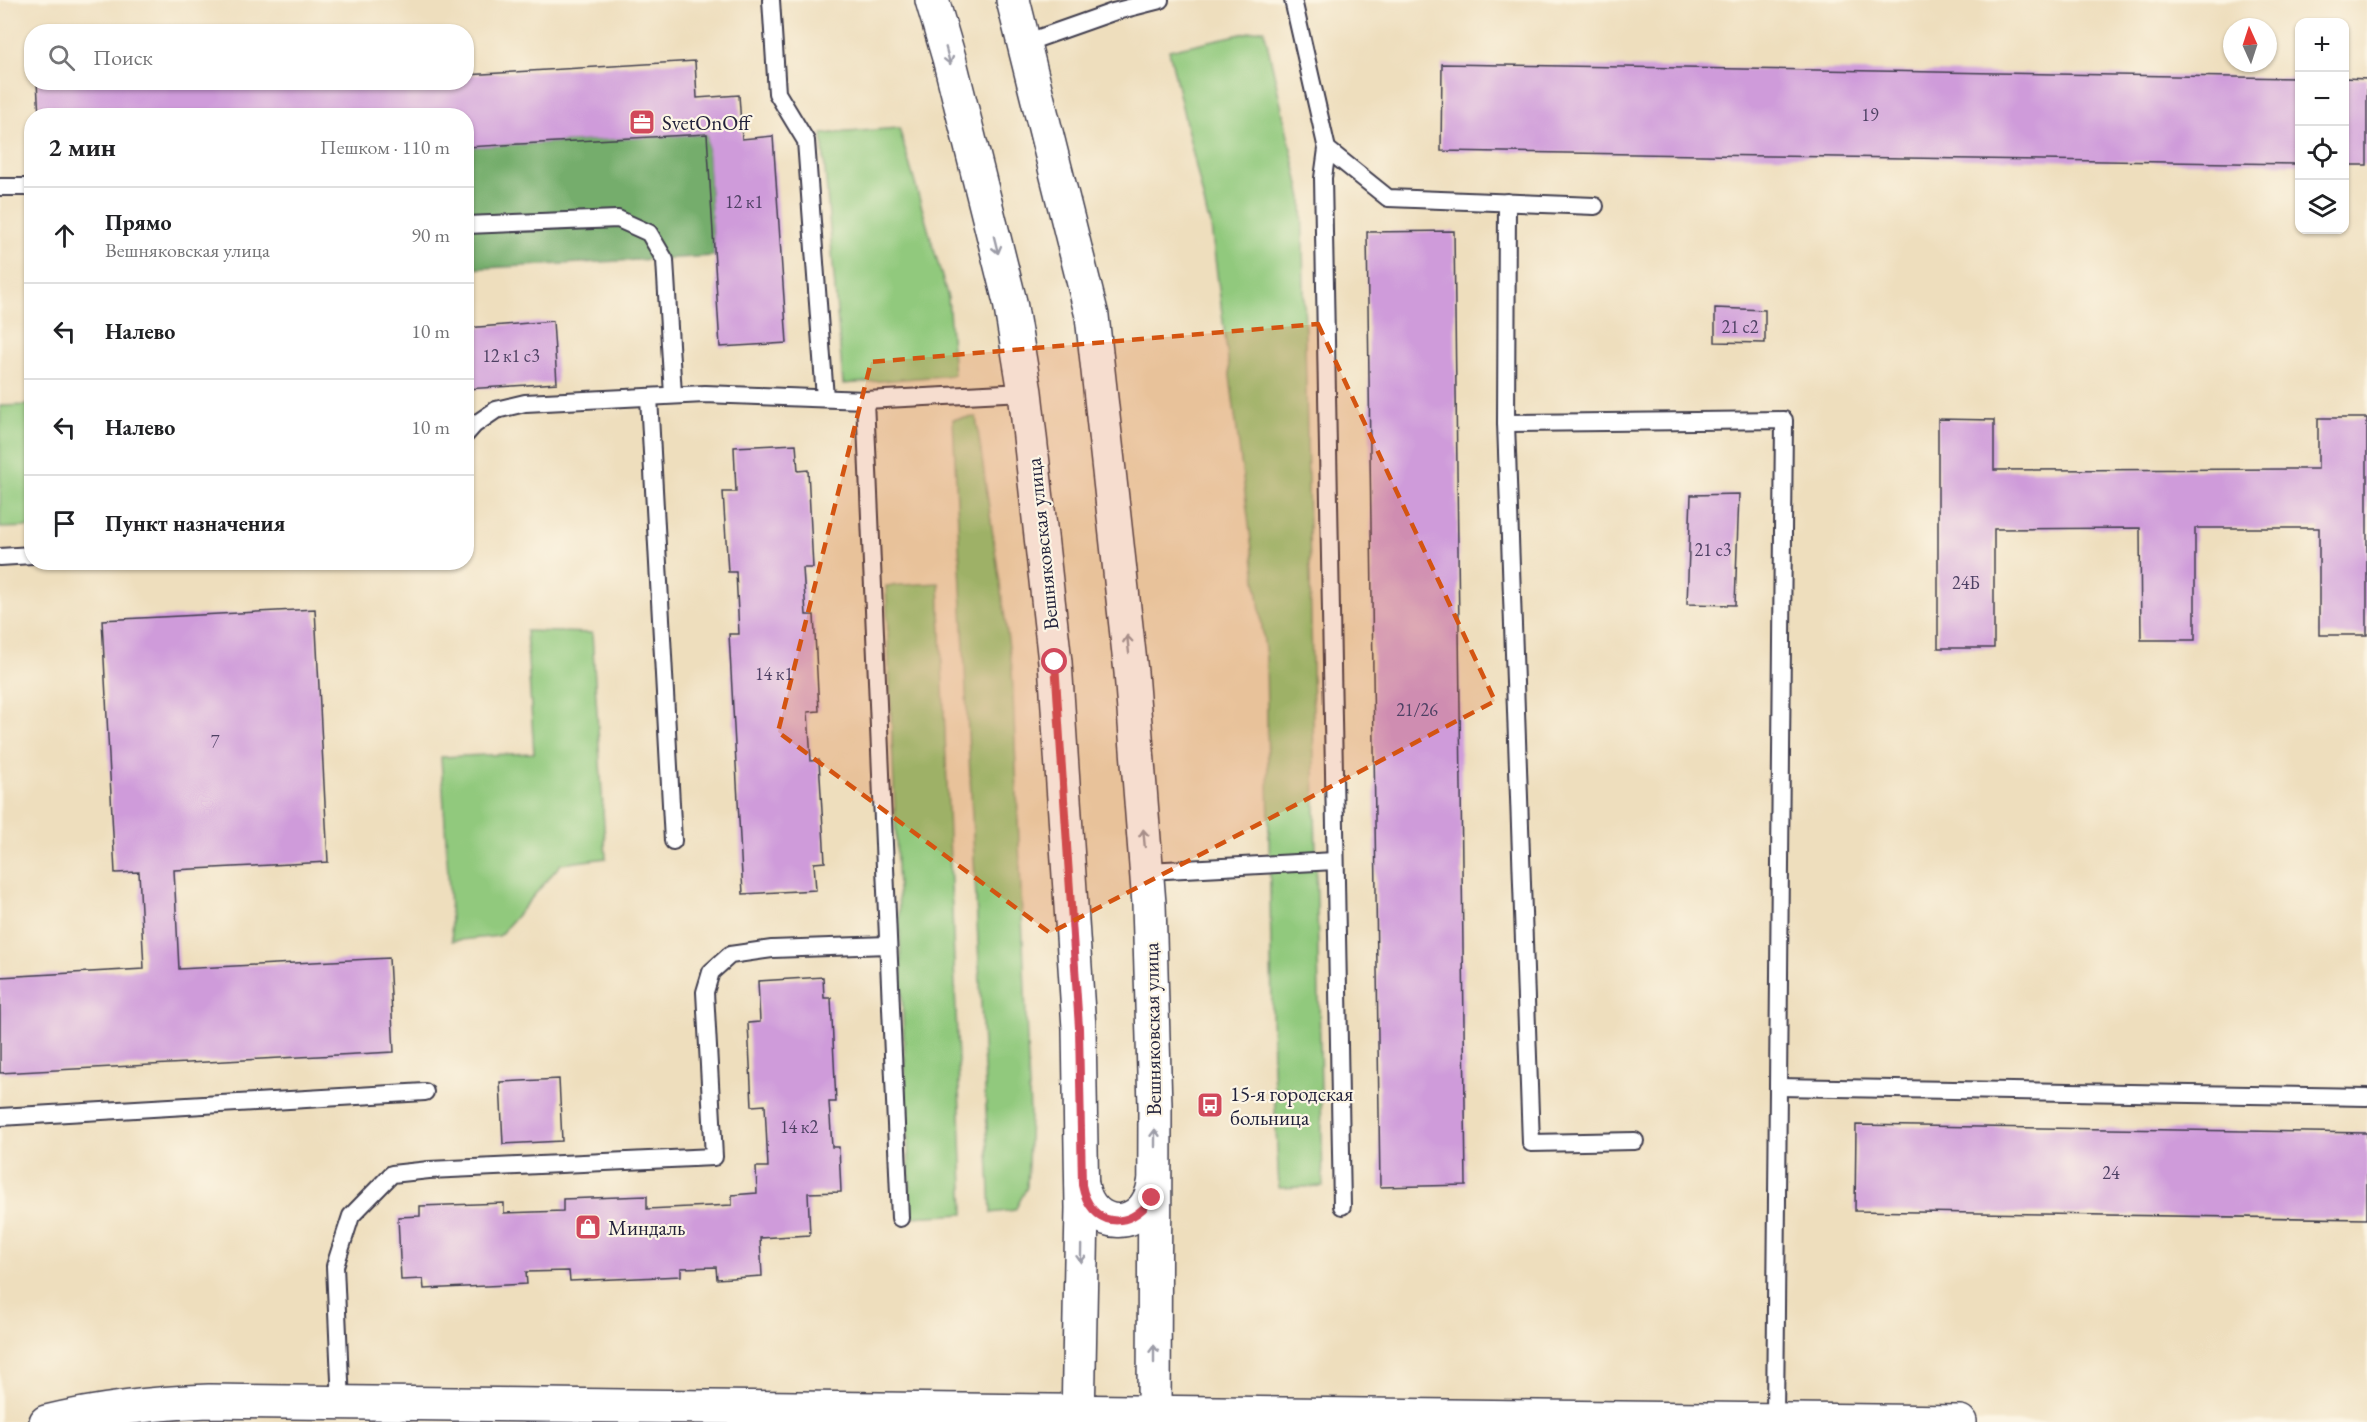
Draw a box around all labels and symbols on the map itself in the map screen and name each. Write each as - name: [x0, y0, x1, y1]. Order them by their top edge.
- north arrow: [2223, 18, 2277, 72]
- one-way arrow: [943, 46, 955, 65]
- house number: 19: [1861, 103, 1879, 126]
- office icon: SvetOnOff: [627, 107, 657, 137]
- place label: SvetOnOff: [662, 109, 753, 136]
- house number: 12 к1: [725, 190, 763, 213]
- one-way arrow: [991, 235, 1003, 254]
- house number: 21 с2: [1722, 315, 1759, 338]
- house number: 12 к1 с3: [482, 344, 540, 367]
- street label: Вешняковская улица: [1019, 456, 1064, 632]
- house number: 21 с3: [1695, 538, 1731, 561]
- house number: 24Б: [1952, 571, 1980, 594]
- one-way arrow: [1122, 634, 1133, 654]
- route start: [1041, 648, 1067, 674]
- house number: 14 к1: [755, 662, 793, 685]
- house number: 21/26: [1396, 698, 1438, 721]
- house number: 7: [211, 730, 220, 753]
- one-way arrow: [1139, 828, 1150, 848]
- street label: Вешняковская улица: [1137, 942, 1167, 1116]
- place label: 15-я городская больница: [1230, 1080, 1353, 1131]
- bus stop icon: 15-я городская больница: [1195, 1090, 1225, 1120]
- house number: 14 к2: [780, 1115, 818, 1138]
- one-way arrow: [1149, 1128, 1160, 1148]
- house number: 24: [2102, 1161, 2120, 1184]
- route end: [1138, 1184, 1164, 1210]
- shop icon: Миндаль: [573, 1212, 603, 1242]
- place label: Миндаль: [608, 1214, 685, 1241]
- one-way arrow: [1075, 1244, 1087, 1264]
- one-way arrow: [1148, 1344, 1160, 1364]

